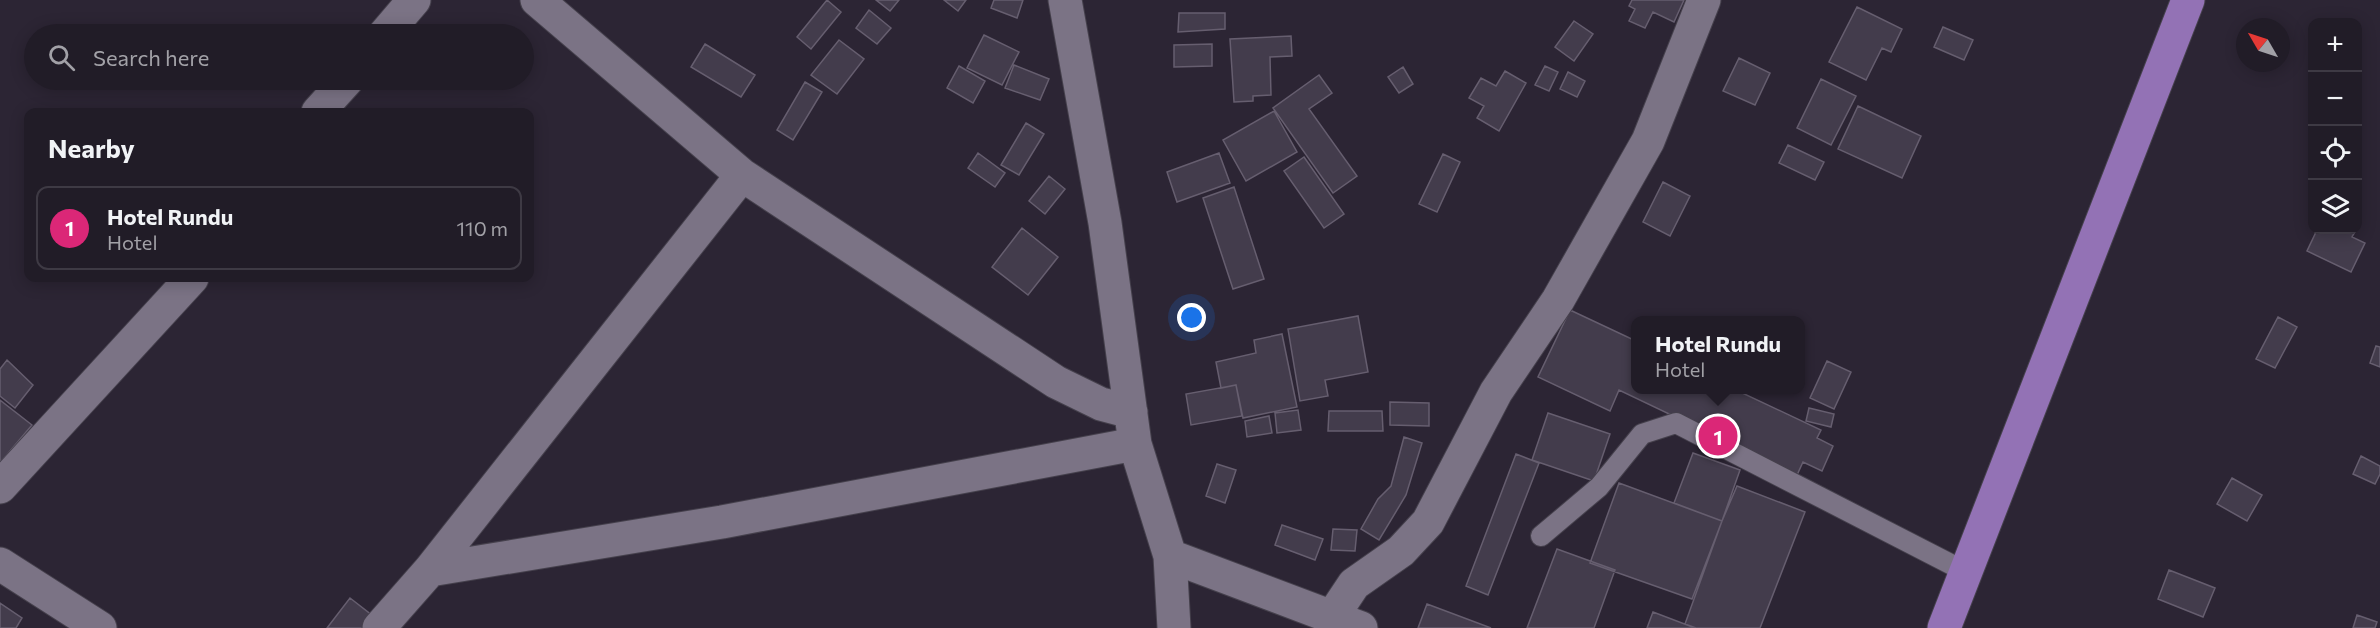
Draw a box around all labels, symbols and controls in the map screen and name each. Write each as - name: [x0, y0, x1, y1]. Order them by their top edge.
- north arrow: [2236, 18, 2290, 72]
- map controls: [2308, 18, 2362, 234]
- button: +: [2308, 18, 2362, 72]
- search box: [24, 24, 534, 90]
- icon: search: [45, 41, 78, 74]
- text: Search here: [93, 44, 209, 71]
- button: −: [2308, 72, 2362, 126]
- button: locate: [2308, 126, 2362, 180]
- text: Nearby: [48, 132, 135, 163]
- button: layers: [2308, 180, 2362, 234]
- text: Hotel Rundu: [107, 203, 233, 230]
- text: 1: [65, 216, 74, 240]
- text: 110 m: [457, 216, 508, 240]
- text: Hotel: [107, 230, 157, 254]
- your location: [1177, 303, 1206, 332]
- popup: [1631, 316, 1805, 394]
- text: Hotel Rundu: [1655, 330, 1781, 357]
- text: Hotel: [1655, 357, 1705, 381]
- pin: 1: [1698, 414, 1738, 458]

